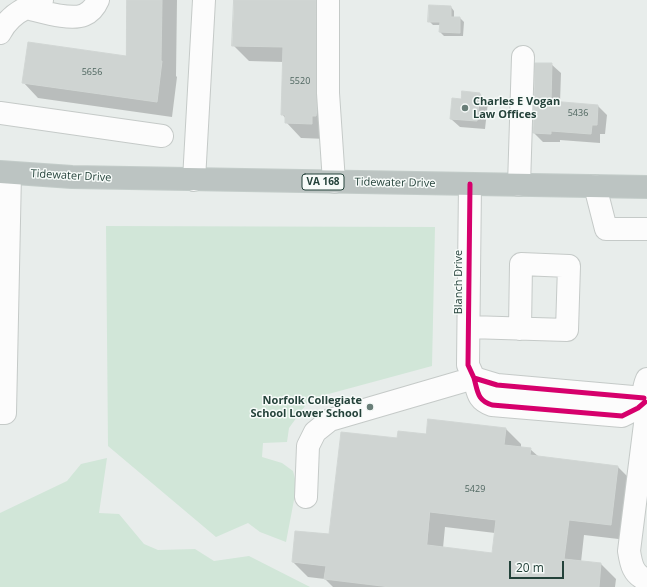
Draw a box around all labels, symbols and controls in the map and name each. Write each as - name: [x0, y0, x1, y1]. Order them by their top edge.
- house number: 5656: [82, 67, 102, 77]
- house number: 5520: [290, 76, 310, 86]
- place label: Charles E Vogan Law Offices: [473, 95, 560, 121]
- marker: Charles E Vogan Law Offices: [460, 103, 470, 113]
- house number: 5436: [568, 108, 588, 118]
- street label: Tidewater Drive: [30, 167, 112, 185]
- road number: VA 168: [302, 174, 344, 190]
- street label: Tidewater Drive: [355, 176, 435, 190]
- street label: Blanch Drive: [452, 250, 466, 314]
- place label: Norfolk Collegiate School Lower School: [251, 394, 362, 420]
- marker: Norfolk Collegiate School Lower School: [365, 402, 375, 412]
- house number: 5429: [465, 484, 485, 494]
- scale bar: [511, 553, 566, 579]
- text: 20 m: [516, 559, 544, 576]

